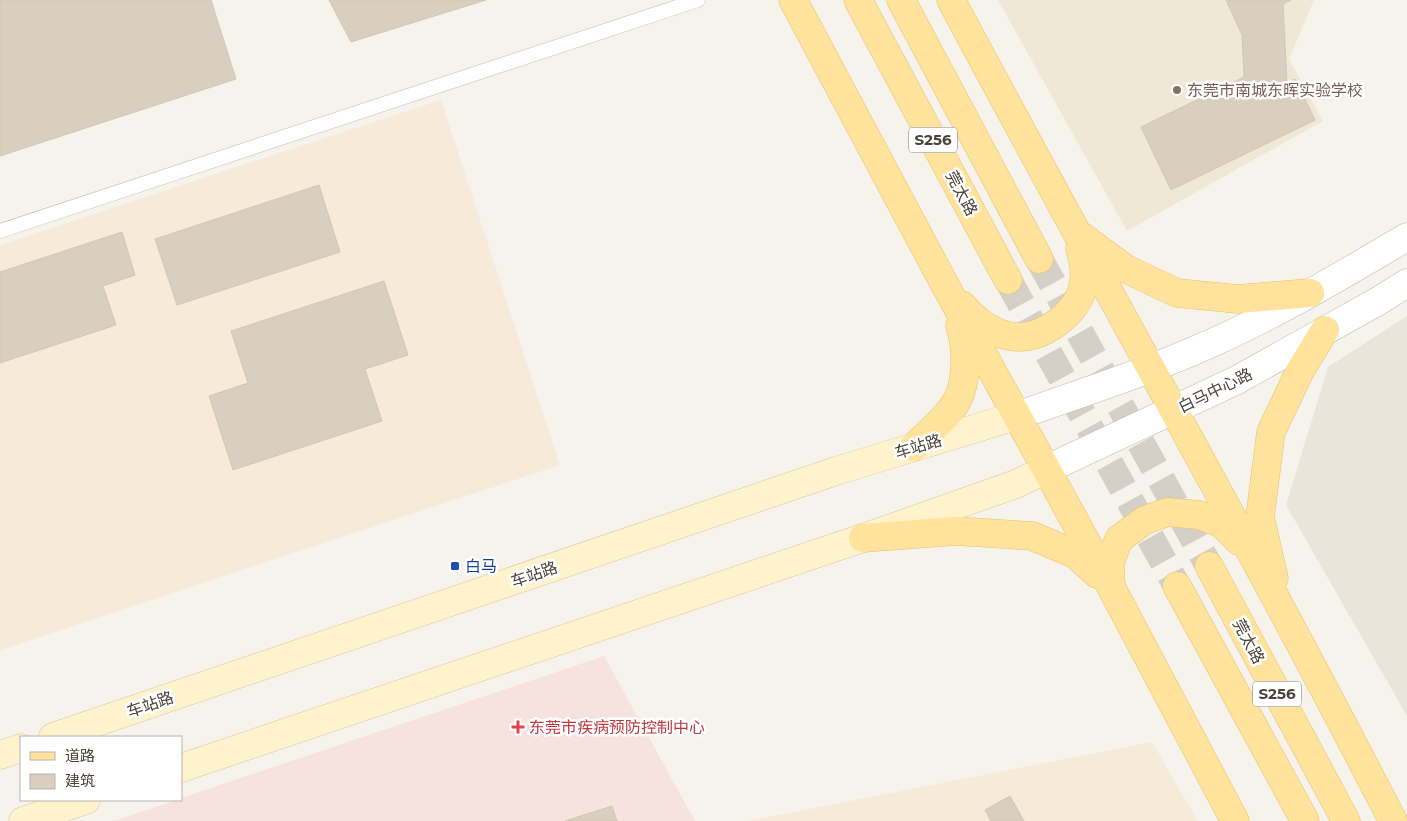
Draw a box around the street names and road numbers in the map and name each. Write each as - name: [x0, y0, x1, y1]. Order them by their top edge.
- road number: S256: [909, 128, 957, 152]
- street label: 莞太路: [942, 168, 981, 219]
- street label: 白马中心路: [1175, 364, 1255, 417]
- street label: 车站路: [892, 430, 944, 463]
- street label: 车站路: [508, 558, 560, 591]
- street label: 莞太路: [1229, 616, 1268, 667]
- road number: S256: [1253, 682, 1301, 706]
- street label: 车站路: [124, 688, 176, 721]

